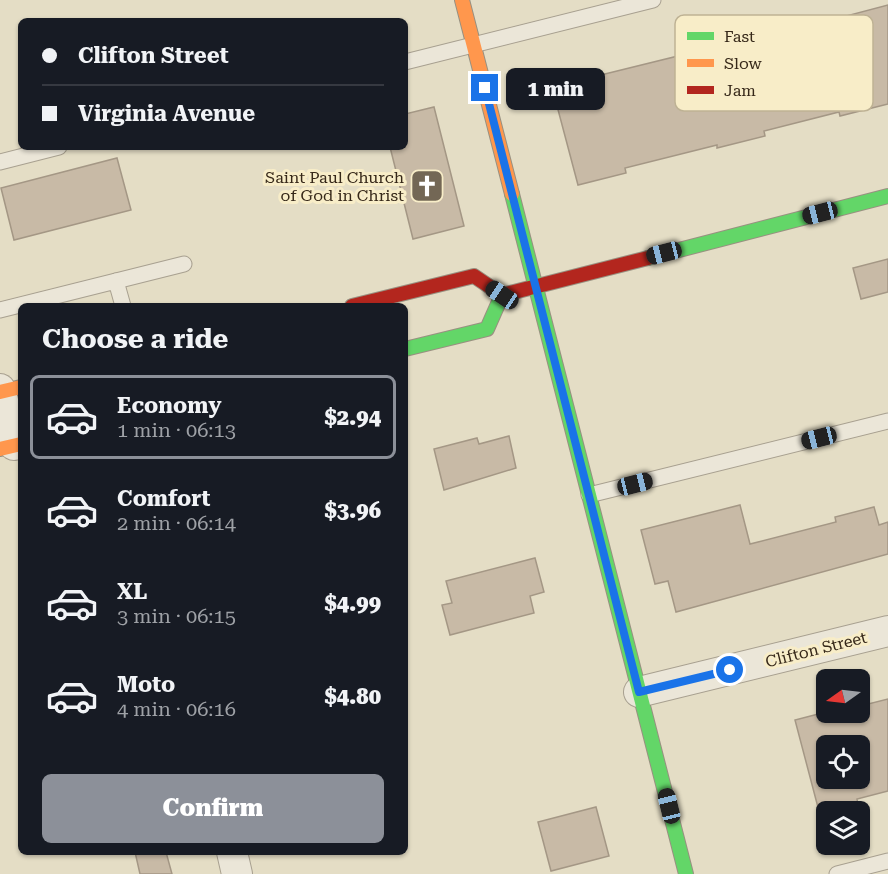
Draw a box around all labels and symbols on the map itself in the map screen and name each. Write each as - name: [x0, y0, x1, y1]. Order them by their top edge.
- legend: [675, 15, 873, 111]
- text: Fast: [724, 27, 755, 46]
- text: Slow: [724, 54, 762, 73]
- callout: 1 min: [506, 67, 605, 109]
- route end: [471, 74, 498, 101]
- text: Jam: [724, 81, 756, 100]
- place label: Saint Paul Church of God in Christ: [265, 168, 404, 205]
- church icon: Saint Paul Church of God in Christ: [409, 168, 445, 204]
- car: [800, 200, 840, 226]
- car: [644, 240, 684, 266]
- car: [482, 277, 522, 313]
- car: [799, 425, 839, 451]
- car: [615, 471, 655, 497]
- street label: Clifton Street: [763, 628, 869, 671]
- route start: [716, 656, 743, 683]
- north arrow: [816, 669, 870, 723]
- car: [656, 786, 682, 826]

